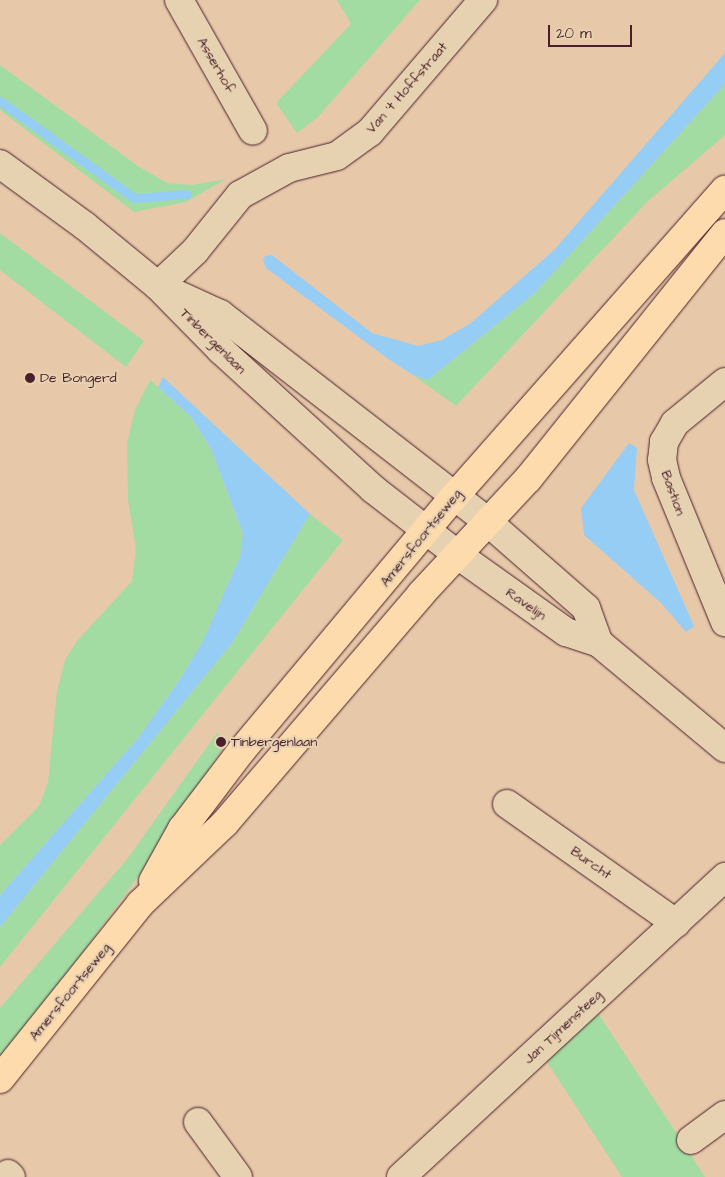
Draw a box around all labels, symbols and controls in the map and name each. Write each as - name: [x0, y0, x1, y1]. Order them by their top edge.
- scale bar: [550, 15, 634, 47]
- text: 20 m: [556, 23, 592, 44]
- street label: Asserhof: [193, 34, 239, 96]
- street label: Van 't Hoffstraat: [363, 39, 451, 137]
- street label: Tinbergenlaan: [177, 305, 249, 377]
- place label: De Bongerd: [40, 370, 117, 386]
- marker: De Bongerd: [24, 372, 36, 384]
- street label: Bastion: [657, 468, 689, 518]
- street label: Amersfoortseweg: [377, 486, 465, 590]
- street label: Ravelijn: [502, 584, 550, 624]
- place label: Tinbergenlaan: [231, 734, 317, 750]
- marker: Tinbergenlaan: [215, 736, 227, 748]
- street label: Burcht: [567, 843, 615, 883]
- street label: Amersfoortseweg: [26, 940, 114, 1044]
- street label: Jan Tijmensteeg: [520, 986, 606, 1068]

